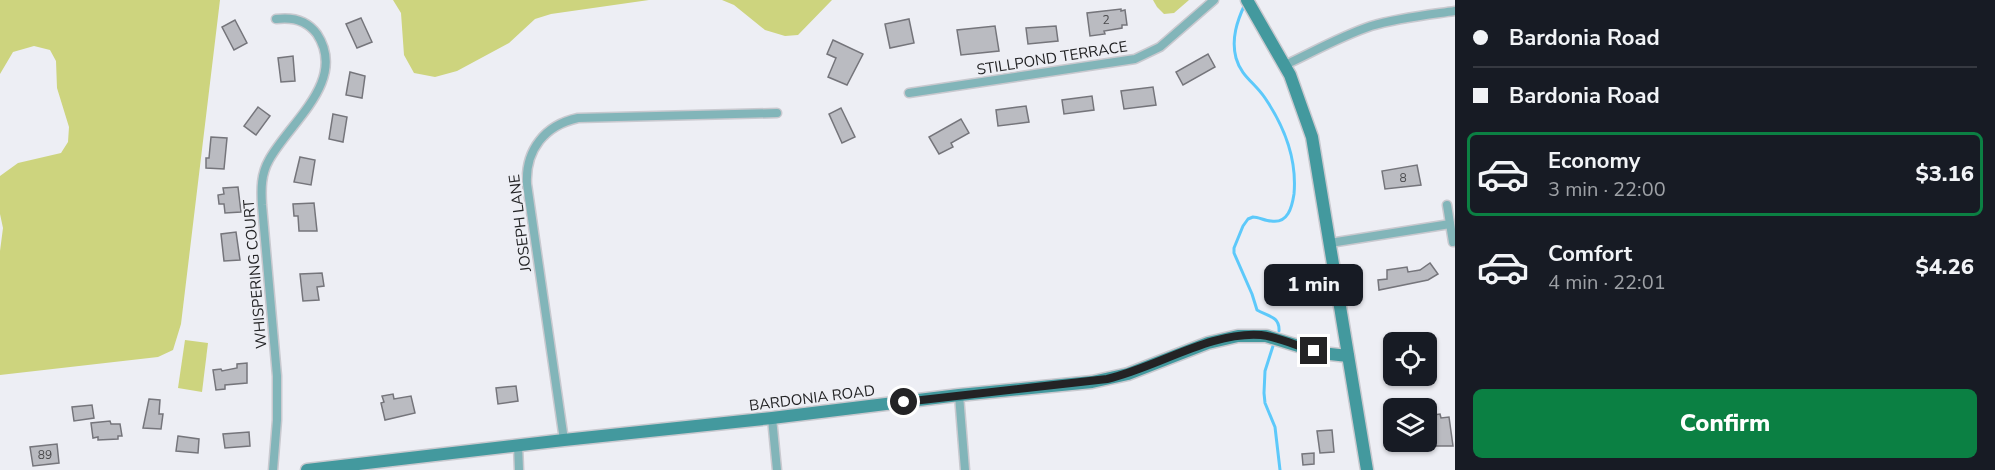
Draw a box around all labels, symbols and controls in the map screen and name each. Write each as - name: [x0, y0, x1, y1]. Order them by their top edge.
- house number: 2: [1102, 12, 1110, 28]
- text: Bardonia Road: [1509, 23, 1660, 53]
- street label: STILLPOND TERRACE: [975, 36, 1129, 80]
- text: Bardonia Road: [1509, 81, 1660, 111]
- text: Economy: [1548, 146, 1640, 176]
- icon: car: [1476, 147, 1530, 201]
- text: $3.16: [1915, 159, 1974, 189]
- house number: 8: [1399, 170, 1407, 186]
- street label: JOSEPH LANE: [504, 173, 536, 274]
- text: 3 min · 22:00: [1548, 176, 1666, 203]
- street label: WHISPERING COURT: [239, 198, 271, 350]
- text: Comfort: [1548, 239, 1632, 269]
- icon: car: [1476, 240, 1530, 294]
- text: $4.26: [1915, 252, 1974, 282]
- callout: 1 min: [1264, 264, 1364, 306]
- text: 4 min · 22:01: [1548, 269, 1666, 296]
- text: 1 min: [1287, 271, 1340, 298]
- map controls: [1383, 332, 1437, 452]
- button: locate: [1383, 332, 1437, 386]
- route end: [1300, 337, 1327, 364]
- street label: BARDONIA ROAD: [748, 380, 876, 416]
- route start: [890, 388, 917, 415]
- button: Confirm: [1473, 389, 1977, 458]
- button: layers: [1383, 398, 1437, 452]
- house number: 89: [38, 447, 52, 463]

